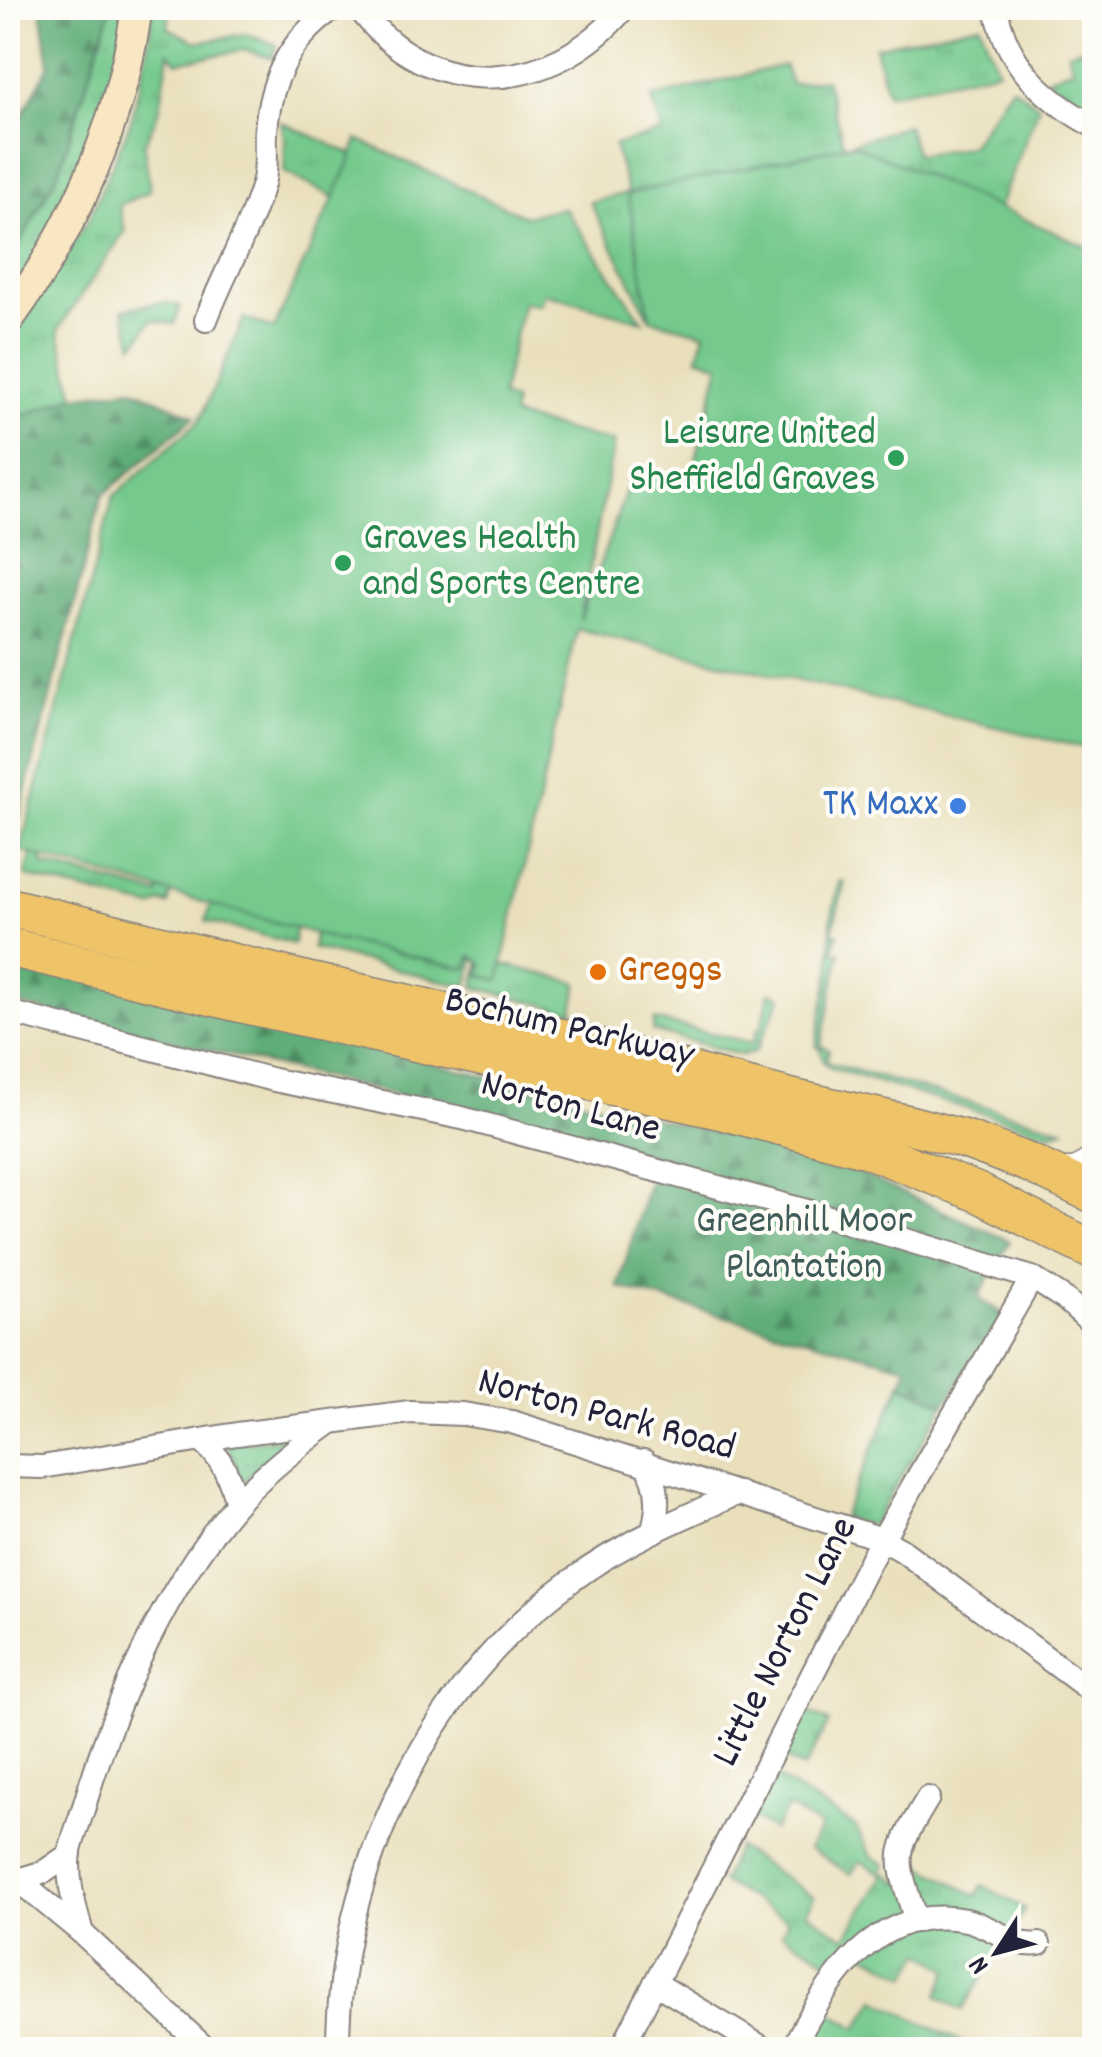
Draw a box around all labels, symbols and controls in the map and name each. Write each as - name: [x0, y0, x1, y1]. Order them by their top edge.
- place label: Leisure United Sheffield Graves: [629, 407, 876, 510]
- marker: Leisure United Sheffield Graves: [885, 447, 907, 469]
- place label: Graves Health and Sports Centre: [363, 512, 641, 615]
- marker: Graves Health and Sports Centre: [332, 552, 354, 574]
- place label: TK Maxx: [822, 778, 938, 835]
- marker: TK Maxx: [947, 795, 969, 817]
- place label: Greggs: [618, 944, 723, 1001]
- marker: Greggs: [587, 961, 609, 983]
- street label: Bochum Parkway: [439, 974, 700, 1087]
- street label: Norton Lane: [474, 1058, 666, 1160]
- park label: Greenhill Moor Plantation: [696, 1195, 912, 1298]
- street label: Norton Park Road: [471, 1355, 741, 1479]
- street label: Little Norton Lane: [700, 1508, 874, 1778]
- north arrow: [947, 1902, 1047, 2002]
- text: N: [961, 1946, 1001, 1981]

